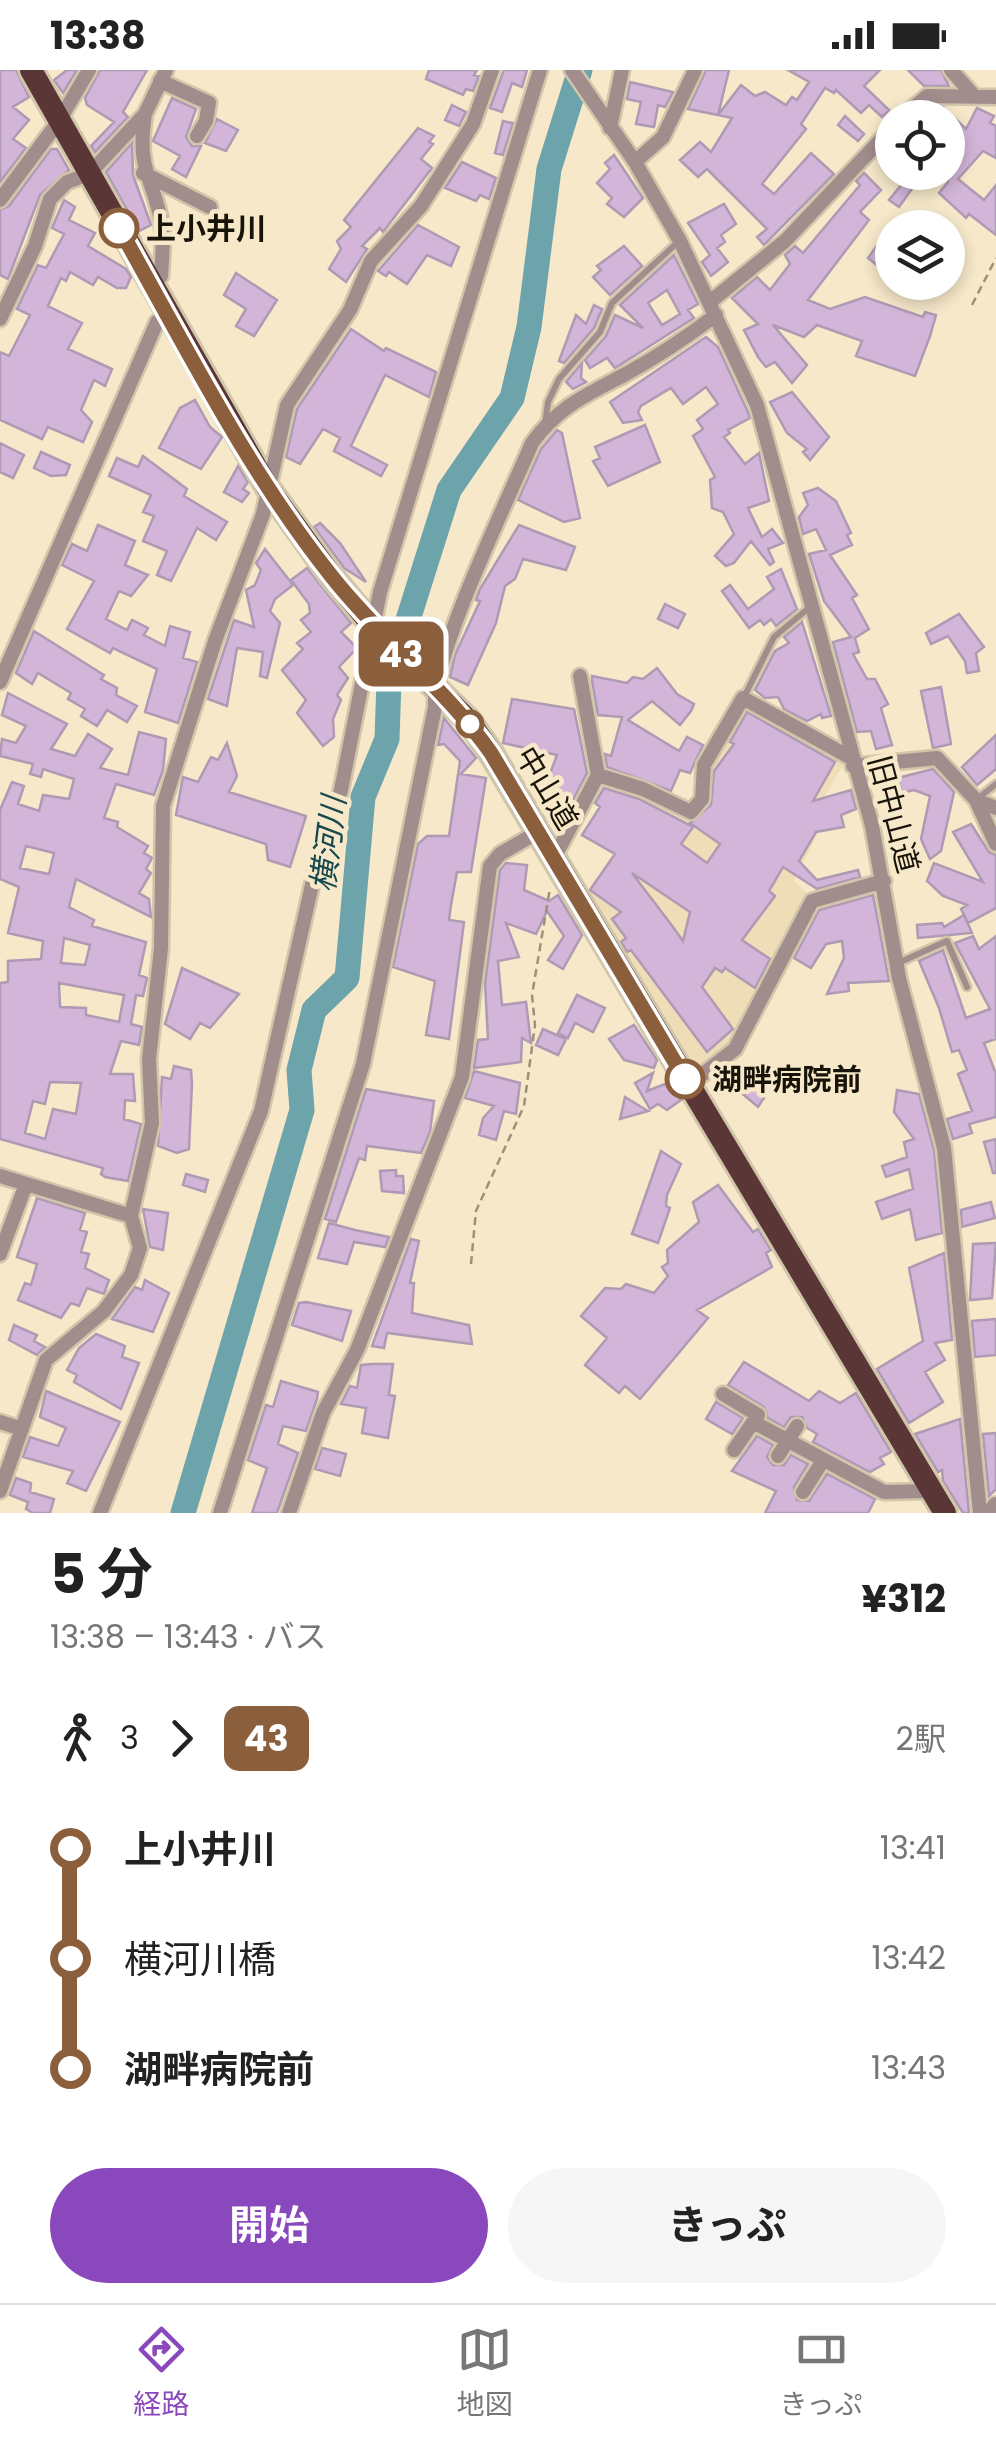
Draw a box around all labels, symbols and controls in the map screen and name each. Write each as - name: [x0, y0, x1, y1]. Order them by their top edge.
- text: 13:38: [50, 9, 146, 62]
- map controls: [875, 100, 965, 300]
- button: locate: [875, 100, 965, 190]
- place label: 上小井川: [146, 207, 266, 250]
- marker: 上小井川: [100, 209, 138, 247]
- button: layers: [875, 210, 965, 300]
- line badge: 43: [356, 622, 446, 686]
- text: 43: [379, 630, 423, 679]
- unlabelled marker: [457, 711, 483, 737]
- street label: 中山道: [505, 738, 589, 838]
- street label: 旧中山道: [858, 750, 930, 878]
- water label: 横河川: [300, 791, 357, 894]
- place label: 湖畔病院前: [712, 1058, 862, 1101]
- marker: 湖畔病院前: [666, 1060, 704, 1098]
- text: 5 分: [50, 1535, 152, 1612]
- text: ¥312: [862, 1572, 946, 1625]
- text: 13:38 – 13:43 · バス: [50, 1614, 326, 1659]
- icon: walk: [50, 1711, 105, 1766]
- icon: forward: [154, 1711, 209, 1766]
- text: 43: [244, 1714, 289, 1763]
- text: 3: [120, 1715, 139, 1760]
- text: 2駅: [896, 1716, 946, 1761]
- text: 上小井川: [124, 1823, 276, 1876]
- text: 13:41: [880, 1825, 946, 1870]
- text: 横河川橋: [124, 1933, 276, 1986]
- text: 13:42: [872, 1935, 946, 1980]
- text: 湖畔病院前: [124, 2043, 314, 2096]
- text: 13:43: [871, 2045, 946, 2090]
- button: 開始: [50, 2168, 488, 2283]
- button: きっぷ: [508, 2168, 946, 2283]
- tab: 経路: [134, 2322, 190, 2426]
- tab: 地図: [457, 2322, 513, 2426]
- tab: きっぷ: [780, 2322, 862, 2426]

